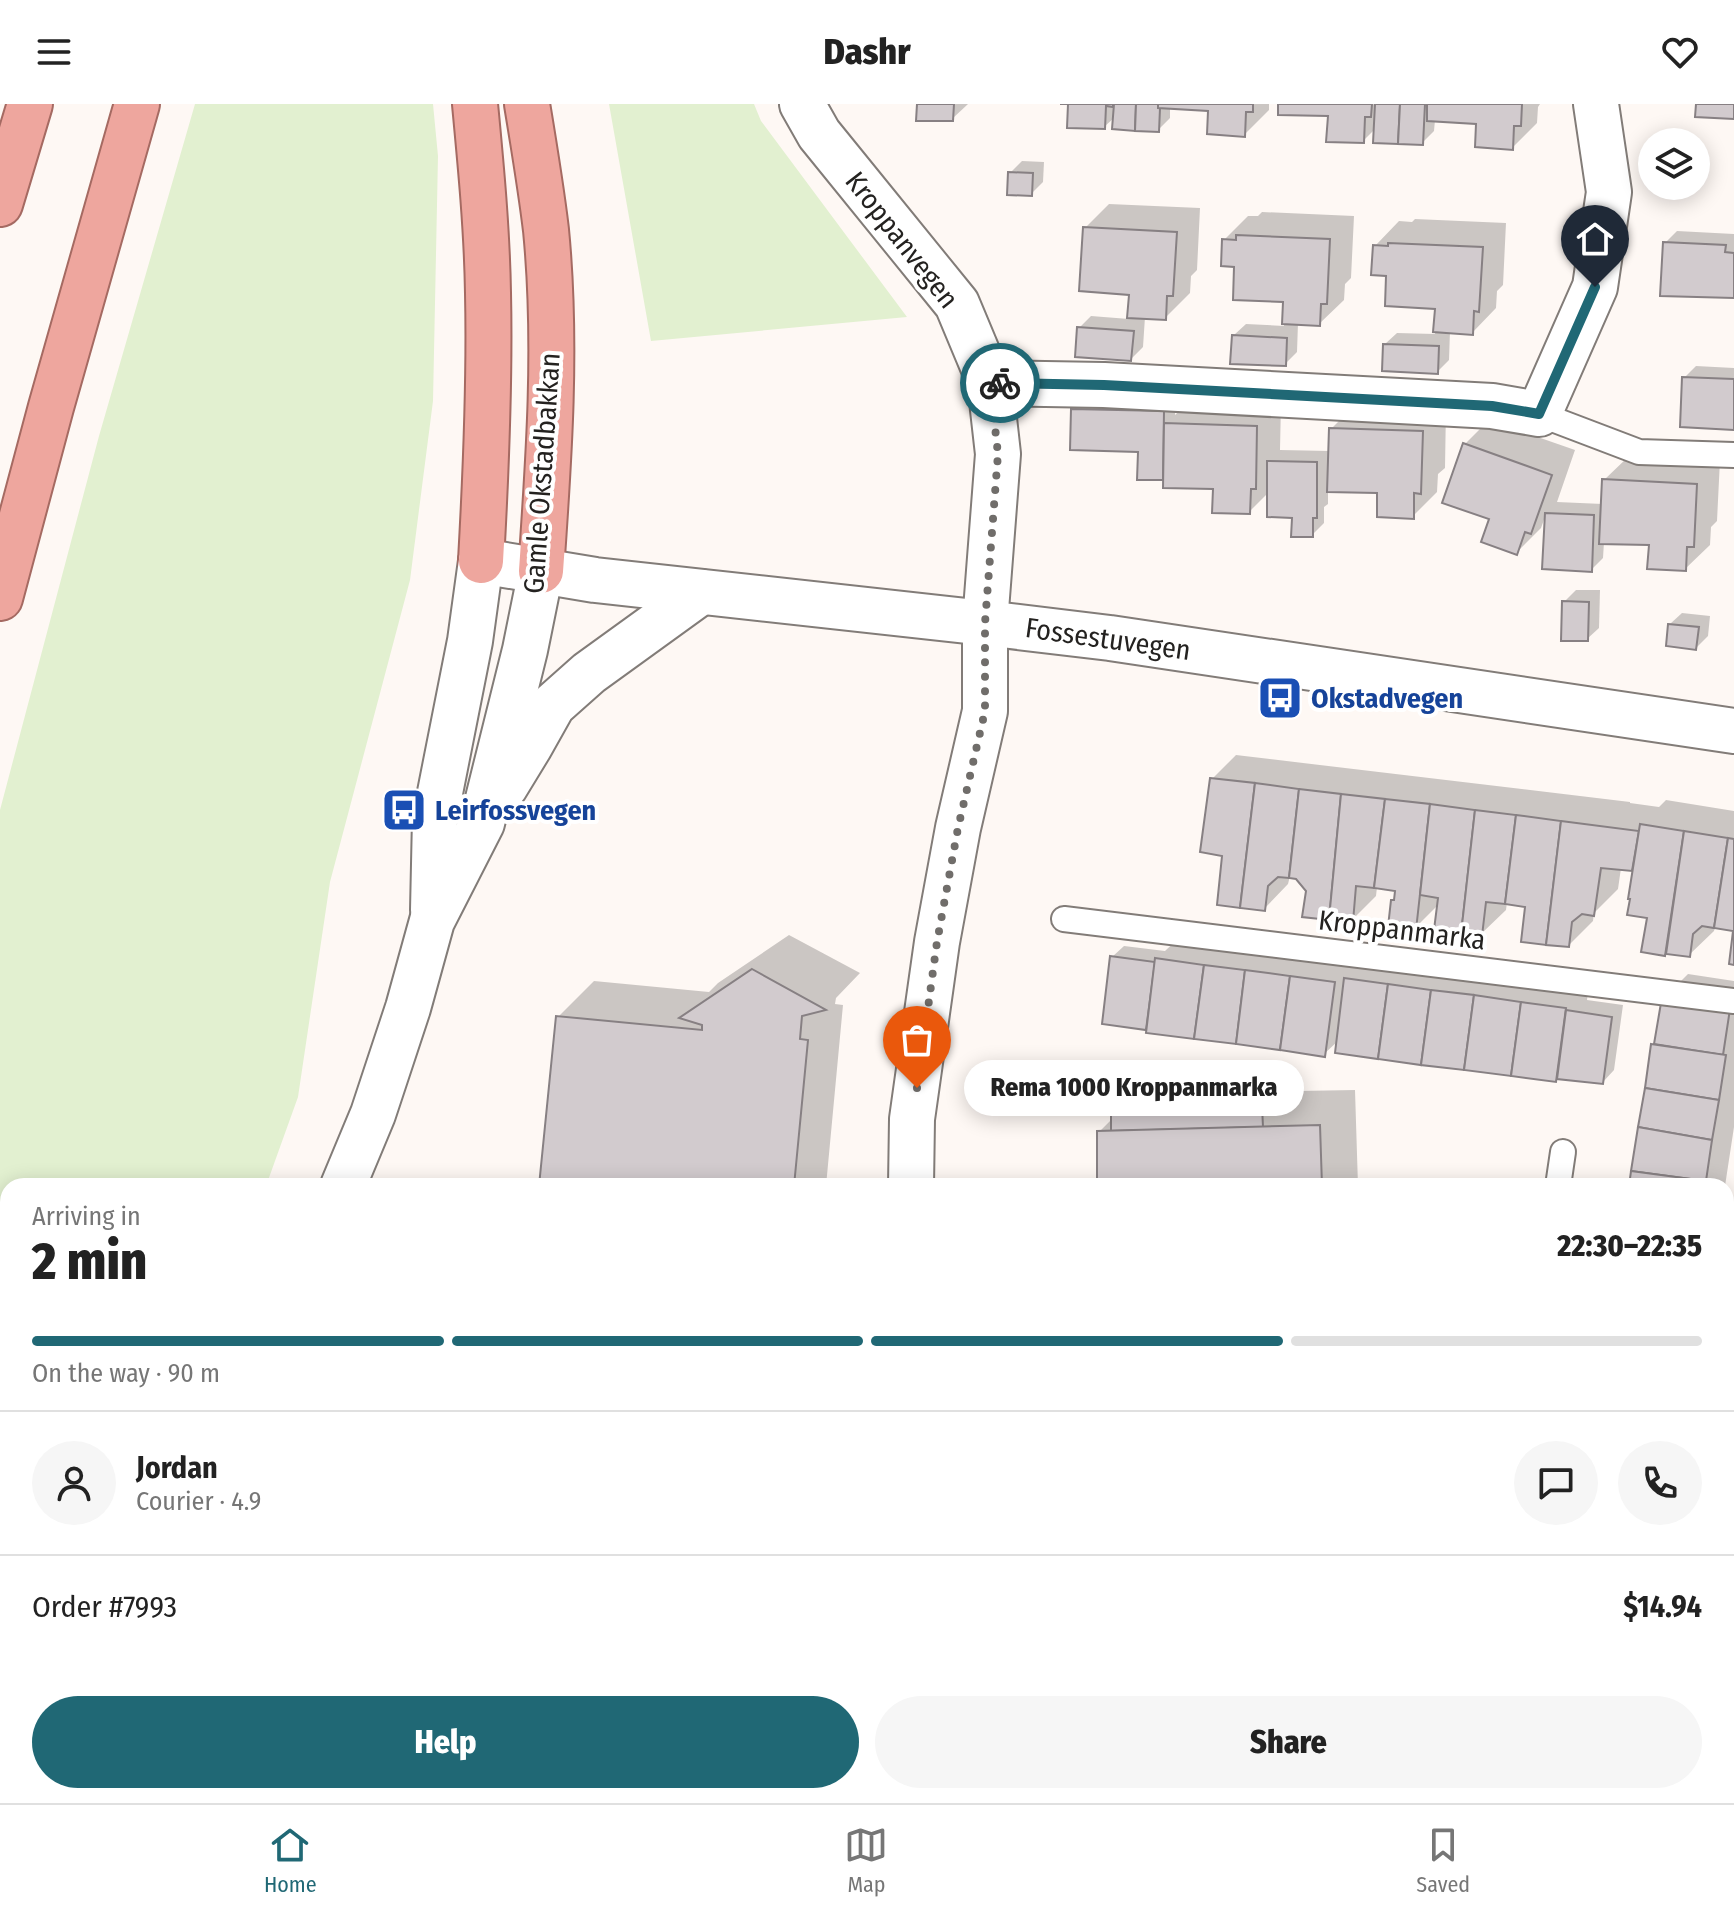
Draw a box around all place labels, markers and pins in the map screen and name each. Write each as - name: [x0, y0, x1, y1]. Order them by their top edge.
- pin: [1561, 205, 1629, 287]
- bus stop icon: Okstadvegen: [1256, 674, 1304, 722]
- place label: Okstadvegen: [1311, 682, 1463, 715]
- bus stop icon: Leirfossvegen: [380, 786, 428, 834]
- place label: Leirfossvegen: [435, 794, 596, 827]
- pin: [883, 1006, 951, 1088]
- callout: Rema 1000 Kroppanmarka: [965, 1060, 1305, 1116]

